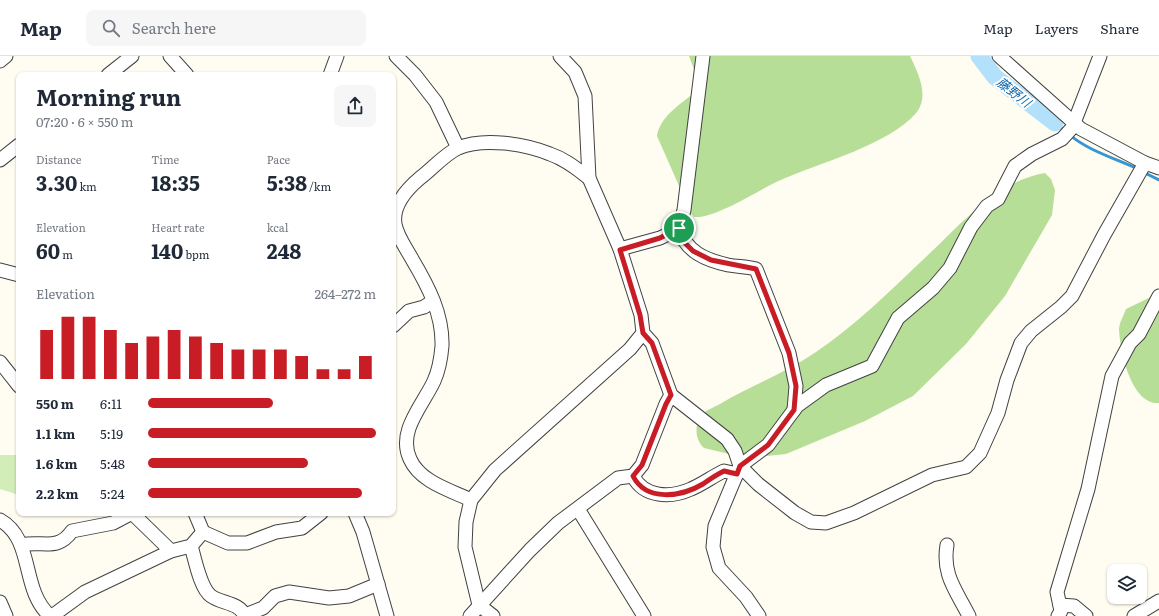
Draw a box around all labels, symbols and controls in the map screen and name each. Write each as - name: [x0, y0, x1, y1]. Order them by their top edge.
- search box: [86, 10, 366, 46]
- text: Map: [20, 14, 62, 42]
- text: Search here: [132, 16, 216, 39]
- icon: search: [100, 17, 122, 39]
- text: Map: [983, 18, 1013, 38]
- text: Layers: [1035, 18, 1078, 38]
- text: Share: [1100, 18, 1139, 38]
- water label: 藤野川: [993, 72, 1037, 112]
- text: Morning run: [36, 80, 181, 113]
- button: share: [334, 85, 376, 127]
- text: 07:20 · 6 × 550 m: [36, 112, 133, 131]
- text: Distance: [36, 151, 81, 167]
- text: Time: [151, 151, 179, 167]
- text: Pace: [267, 151, 290, 167]
- text: 3.30: [36, 167, 77, 197]
- text: 18:35: [151, 167, 200, 197]
- text: 5:38: [267, 167, 307, 197]
- text: km: [77, 178, 97, 194]
- text: /km: [307, 178, 331, 194]
- pin: [662, 211, 696, 245]
- icon: arrive: [668, 217, 690, 239]
- text: Elevation: [36, 219, 86, 235]
- text: Heart rate: [151, 219, 205, 235]
- text: kcal: [267, 219, 288, 235]
- text: 60: [36, 235, 60, 265]
- text: 140: [151, 235, 183, 265]
- text: 248: [267, 235, 301, 265]
- text: m: [60, 246, 73, 262]
- text: bpm: [183, 246, 209, 262]
- text: Elevation: [36, 284, 95, 303]
- text: 264–272 m: [314, 284, 376, 303]
- text: 550 m: [36, 394, 74, 413]
- text: 6:11: [100, 394, 122, 413]
- text: 1.1 km: [36, 424, 75, 443]
- text: 5:19: [100, 424, 123, 443]
- text: 1.6 km: [36, 454, 78, 473]
- text: 5:48: [100, 454, 125, 473]
- text: 2.2 km: [36, 484, 79, 503]
- text: 5:24: [100, 484, 125, 503]
- map controls: [1107, 564, 1147, 604]
- button: layers: [1107, 564, 1147, 604]

